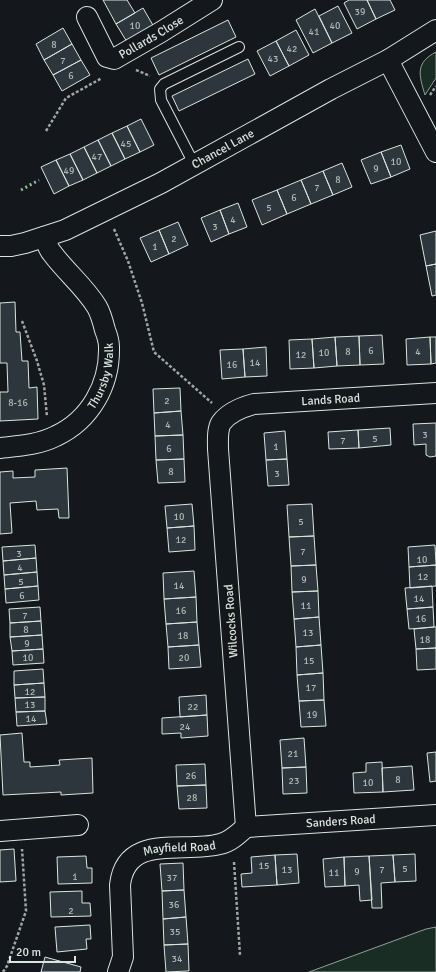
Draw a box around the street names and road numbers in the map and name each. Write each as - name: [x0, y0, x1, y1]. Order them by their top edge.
- street label: Pollards Close: [116, 13, 186, 63]
- street label: Chancel Lane: [189, 126, 257, 172]
- street label: Thursby Walk: [85, 342, 117, 412]
- street label: Lands Road: [301, 391, 361, 409]
- street label: Wilcocks Road: [221, 584, 242, 658]
- street label: Sanders Road: [306, 812, 376, 831]
- street label: Mayfield Road: [141, 838, 217, 860]

